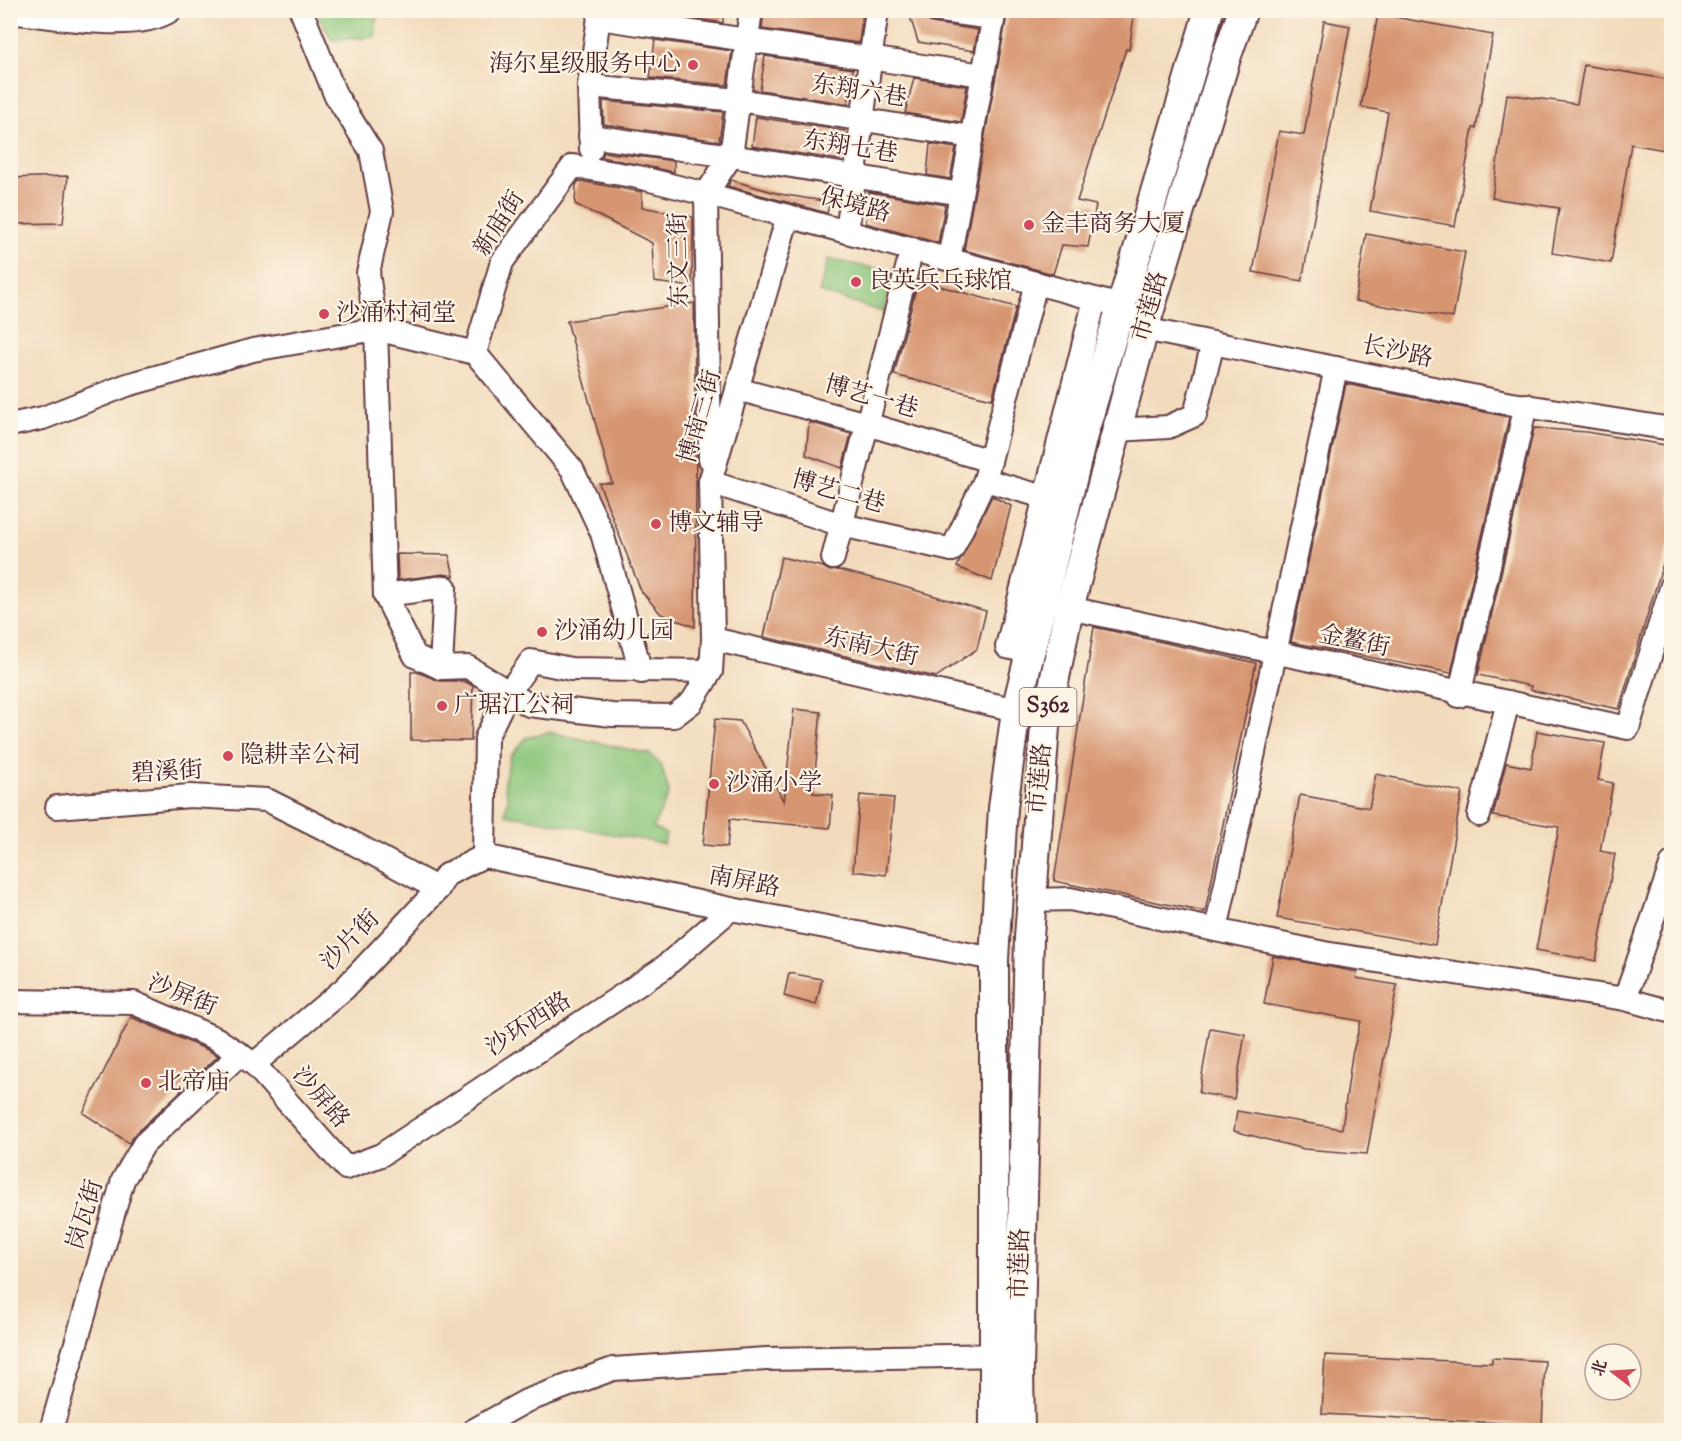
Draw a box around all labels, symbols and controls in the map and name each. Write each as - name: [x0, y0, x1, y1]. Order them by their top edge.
- place label: 海尔星级服务中心: [489, 48, 681, 82]
- marker: 海尔星级服务中心: [686, 58, 700, 72]
- street label: 东翔六巷: [809, 68, 909, 116]
- street label: 东翔七巷: [800, 124, 900, 172]
- street label: 保境路: [816, 180, 894, 232]
- street label: 新庙街: [466, 185, 534, 263]
- place label: 金丰商务大厦: [1041, 208, 1185, 242]
- street label: 东文三街: [662, 212, 698, 308]
- marker: 金丰商务大厦: [1022, 218, 1036, 232]
- place label: 良英兵乓球馆: [868, 265, 1012, 299]
- street label: 市莲路: [1125, 268, 1177, 346]
- marker: 良英兵乓球馆: [849, 275, 863, 289]
- place label: 沙涌村祠堂: [336, 297, 456, 331]
- marker: 沙涌村祠堂: [317, 307, 331, 321]
- street label: 长沙路: [1358, 329, 1436, 377]
- street label: 博南三街: [671, 366, 731, 468]
- street label: 博艺一巷: [820, 368, 922, 428]
- street label: 博艺二巷: [787, 463, 889, 523]
- place label: 博文辅导: [668, 507, 764, 541]
- marker: 博文辅导: [649, 517, 663, 531]
- place label: 沙涌幼儿园: [554, 615, 674, 649]
- street label: 金鳌街: [1315, 618, 1393, 666]
- street label: 东南大街: [820, 621, 922, 675]
- marker: 沙涌幼儿园: [535, 625, 549, 639]
- road number: S362: [1020, 688, 1076, 726]
- place label: 广琚江公祠: [454, 689, 574, 723]
- marker: 广琚江公祠: [435, 699, 449, 713]
- place label: 隐耕幸公祠: [240, 739, 360, 773]
- street label: 市莲路: [1021, 742, 1061, 816]
- marker: 隐耕幸公祠: [221, 749, 235, 763]
- street label: 碧溪街: [130, 754, 204, 792]
- place label: 沙涌小学: [726, 767, 822, 801]
- marker: 沙涌小学: [707, 777, 721, 791]
- street label: 南屏路: [705, 859, 783, 907]
- street label: 沙片街: [314, 903, 388, 979]
- street label: 沙屏街: [142, 967, 222, 1025]
- street label: 沙环西路: [479, 985, 579, 1065]
- street label: 沙屏路: [284, 1060, 356, 1136]
- place label: 北帝庙: [158, 1066, 230, 1100]
- marker: 北帝庙: [139, 1076, 153, 1090]
- street label: 岗瓦街: [59, 1176, 113, 1254]
- street label: 市莲路: [1003, 1228, 1039, 1300]
- north arrow: [1583, 1342, 1643, 1402]
- text: 北: [1588, 1357, 1614, 1379]

